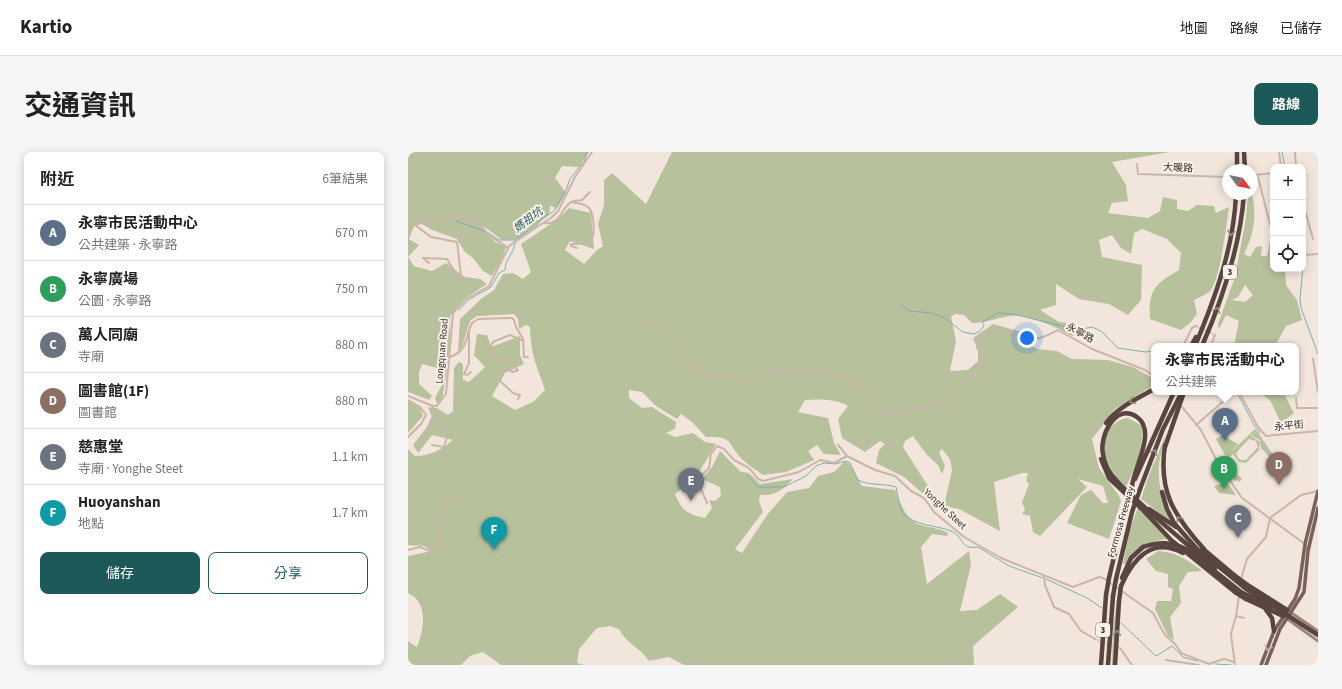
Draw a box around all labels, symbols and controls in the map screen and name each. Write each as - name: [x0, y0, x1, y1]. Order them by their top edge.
- text: Kartio: [20, 14, 72, 41]
- text: 地圖: [1180, 19, 1208, 39]
- text: 路線: [1230, 19, 1258, 39]
- text: 已儲存: [1280, 19, 1322, 39]
- button: 路線: [1254, 83, 1318, 125]
- text: 交通資訊: [24, 86, 136, 126]
- street label: 大暖路: [1163, 160, 1193, 176]
- north arrow: [1222, 164, 1258, 200]
- map controls: [1270, 164, 1306, 272]
- button: +: [1270, 164, 1306, 200]
- text: 附近: [40, 168, 74, 192]
- text: 6筆結果: [323, 170, 368, 188]
- button: −: [1270, 200, 1306, 236]
- water label: 媽祖坑: [510, 203, 547, 236]
- text: 永寧市民活動中心: [78, 213, 198, 234]
- text: A: [49, 224, 57, 242]
- text: 670 m: [335, 224, 368, 242]
- one-way arrow: [1227, 230, 1236, 236]
- text: 公共建築 · 永寧路: [78, 236, 177, 254]
- button: locate: [1270, 236, 1306, 272]
- road number: 3: [1223, 265, 1237, 279]
- text: 永寧廣場: [78, 269, 138, 290]
- text: B: [49, 280, 57, 298]
- text: 750 m: [335, 280, 368, 298]
- text: 公園 · 永寧路: [78, 292, 151, 310]
- one-way arrow: [1212, 306, 1220, 313]
- street label: Longquan Road: [432, 318, 452, 384]
- street label: 永寧路: [1063, 320, 1097, 346]
- text: 萬人同廟: [78, 325, 138, 346]
- your location: [1017, 328, 1037, 348]
- text: C: [49, 336, 57, 354]
- text: 880 m: [335, 336, 368, 354]
- popup: [1151, 343, 1299, 395]
- text: 寺廟: [78, 348, 104, 366]
- text: 永寧市民活動中心: [1165, 350, 1285, 371]
- text: 公共建築: [1165, 373, 1217, 391]
- text: 圖書館(1F): [78, 381, 149, 402]
- text: D: [49, 392, 57, 410]
- text: 880 m: [335, 392, 368, 410]
- one-way arrow: [1129, 397, 1137, 404]
- text: 圖書館: [78, 404, 117, 422]
- pin: A: [1212, 408, 1238, 441]
- street label: 永平街: [1273, 417, 1305, 435]
- text: 慈惠堂: [78, 437, 123, 458]
- text: E: [49, 448, 57, 466]
- text: 1.1 km: [332, 448, 368, 466]
- one-way arrow: [1149, 449, 1157, 456]
- pin: D: [1266, 452, 1292, 485]
- pin: B: [1211, 456, 1237, 489]
- text: 寺廟 · Yonghe Steet: [78, 460, 183, 478]
- pin: E: [678, 468, 704, 501]
- street label: Formosa Freeway: [1104, 484, 1138, 559]
- street label: Yonghe Steet: [920, 485, 970, 533]
- text: Huoyanshan: [78, 492, 161, 513]
- text: F: [50, 504, 56, 522]
- text: 1.7 km: [332, 504, 368, 522]
- pin: C: [1225, 505, 1251, 538]
- text: 地點: [78, 515, 104, 533]
- pin: F: [481, 517, 507, 550]
- one-way arrow: [1177, 517, 1184, 524]
- button: 儲存: [40, 552, 200, 594]
- button: 分享: [208, 552, 368, 594]
- road number: 3: [1096, 623, 1110, 637]
- one-way arrow: [1113, 630, 1122, 636]
- one-way arrow: [1264, 644, 1272, 651]

